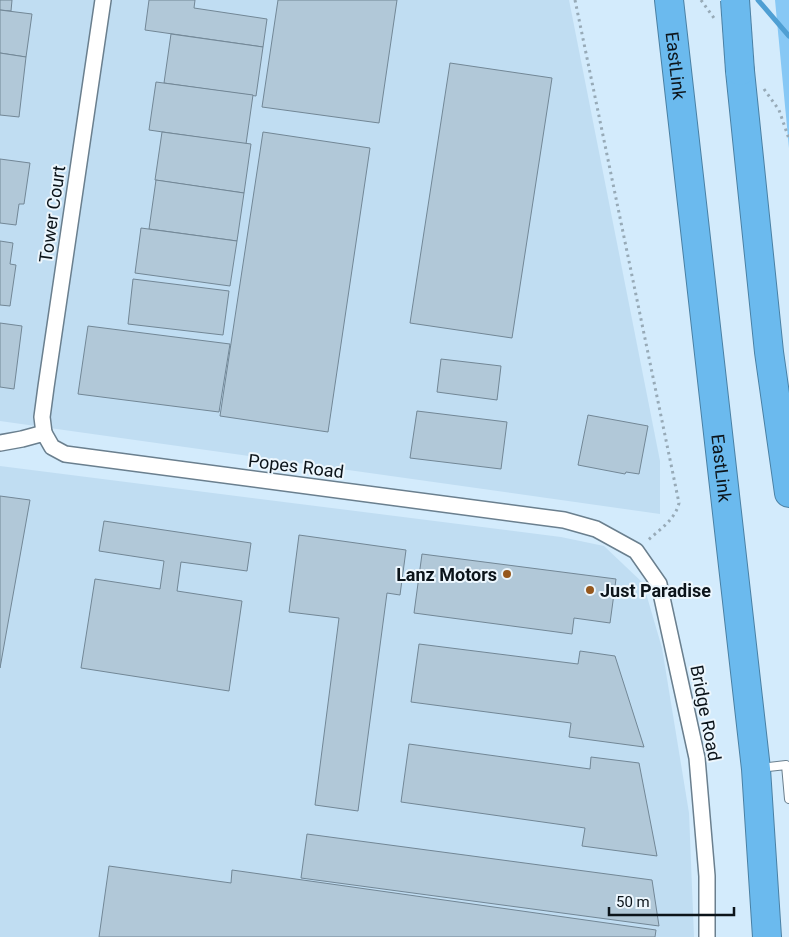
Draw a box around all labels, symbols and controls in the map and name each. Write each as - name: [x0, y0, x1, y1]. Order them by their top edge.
- street label: EastLink: [662, 30, 691, 102]
- street label: Tower Court: [35, 164, 69, 264]
- street label: EastLink: [708, 433, 736, 504]
- street label: Popes Road: [247, 450, 345, 482]
- place label: Lanz Motors: [396, 564, 497, 585]
- marker: Lanz Motors: [501, 568, 513, 580]
- place label: Just Paradise: [600, 580, 711, 601]
- marker: Just Paradise: [584, 584, 596, 596]
- street label: Bridge Road: [686, 663, 726, 763]
- scale bar: [609, 884, 734, 916]
- text: 50 m: [616, 893, 650, 911]

